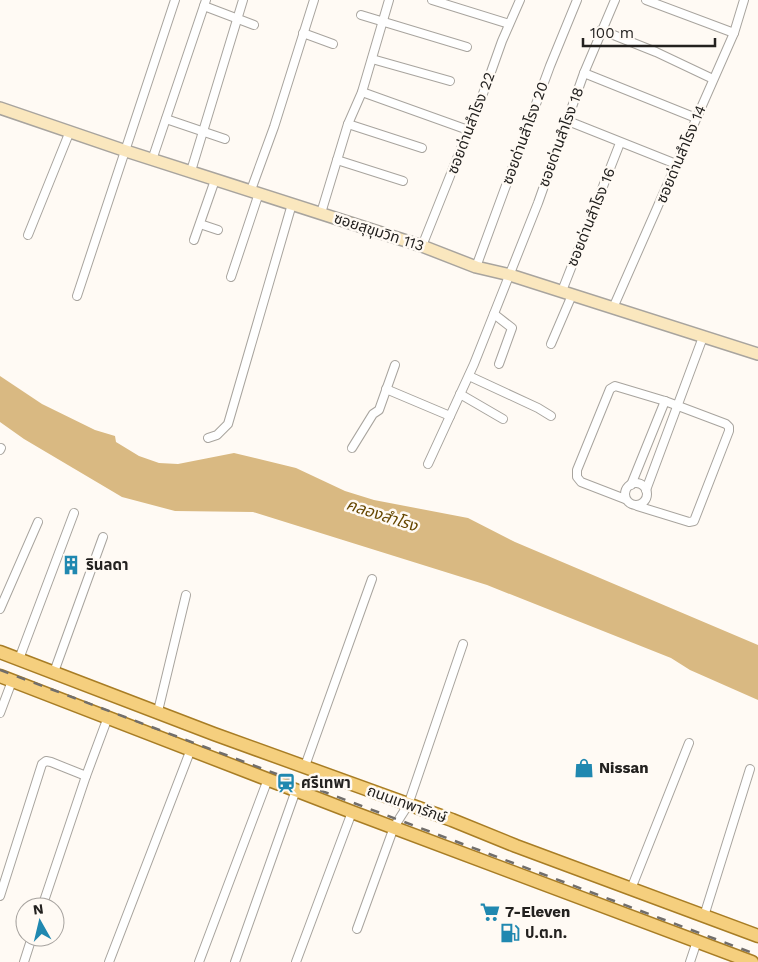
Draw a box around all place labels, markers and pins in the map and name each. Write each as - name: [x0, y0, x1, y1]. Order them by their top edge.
- building icon: รินลดา: [60, 554, 82, 576]
- place label: รินลดา: [85, 556, 128, 574]
- shop icon: Nissan: [573, 757, 595, 779]
- place label: Nissan: [599, 759, 648, 777]
- station icon: ศรีเทพา: [275, 772, 297, 794]
- place label: ศรีเทพา: [301, 774, 351, 792]
- supermarket icon: 7-Eleven: [479, 901, 501, 923]
- place label: 7-Eleven: [505, 903, 570, 921]
- fuel station icon: ป.ต.ท.: [499, 922, 521, 944]
- place label: ป.ต.ท.: [525, 924, 567, 942]

